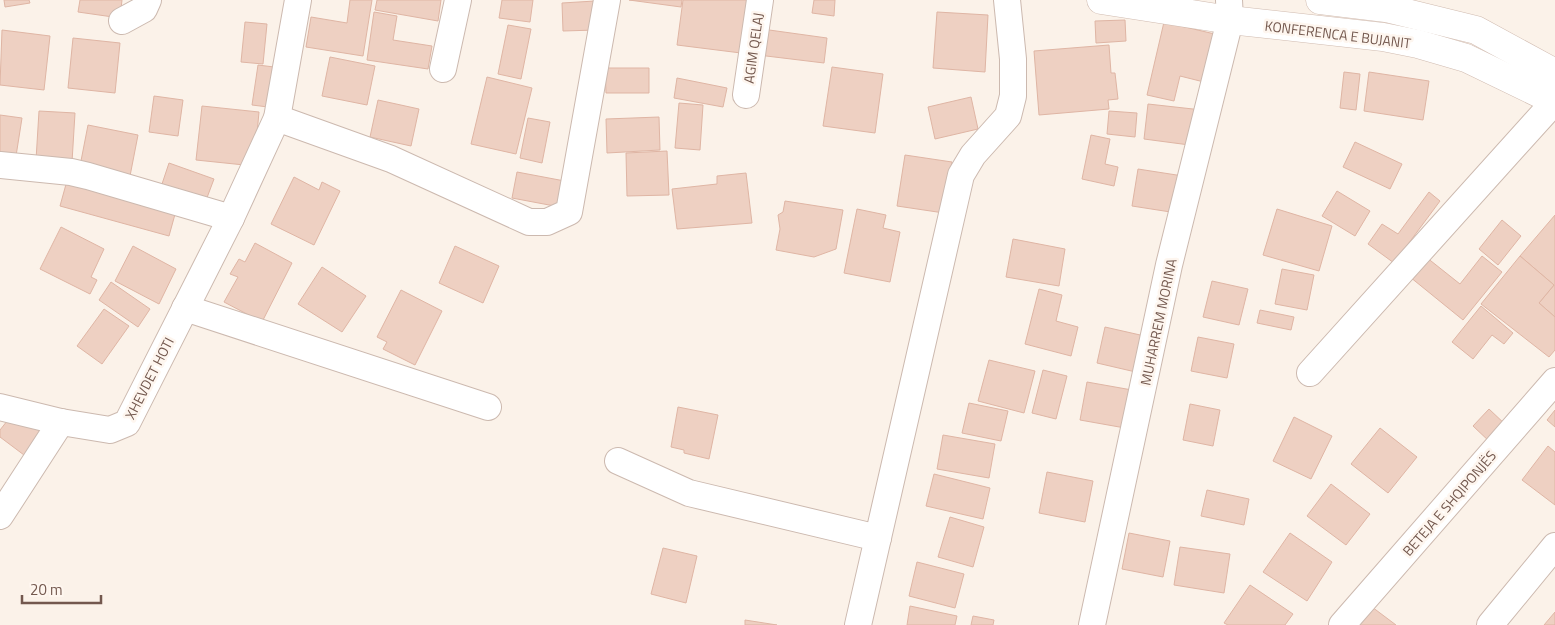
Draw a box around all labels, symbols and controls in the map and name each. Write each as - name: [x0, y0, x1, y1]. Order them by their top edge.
- street label: AGIM QELAJ: [738, 11, 768, 85]
- street label: KONFERENCA E BUJANIT: [1264, 15, 1413, 53]
- street label: MUHARREM MORINA: [1134, 256, 1182, 387]
- street label: XHEVDET HOTI: [119, 333, 179, 423]
- street label: BETEJA E SHQIPONJËS: [1397, 446, 1501, 560]
- scale bar: [22, 572, 101, 604]
- text: 20 m: [30, 578, 63, 601]

